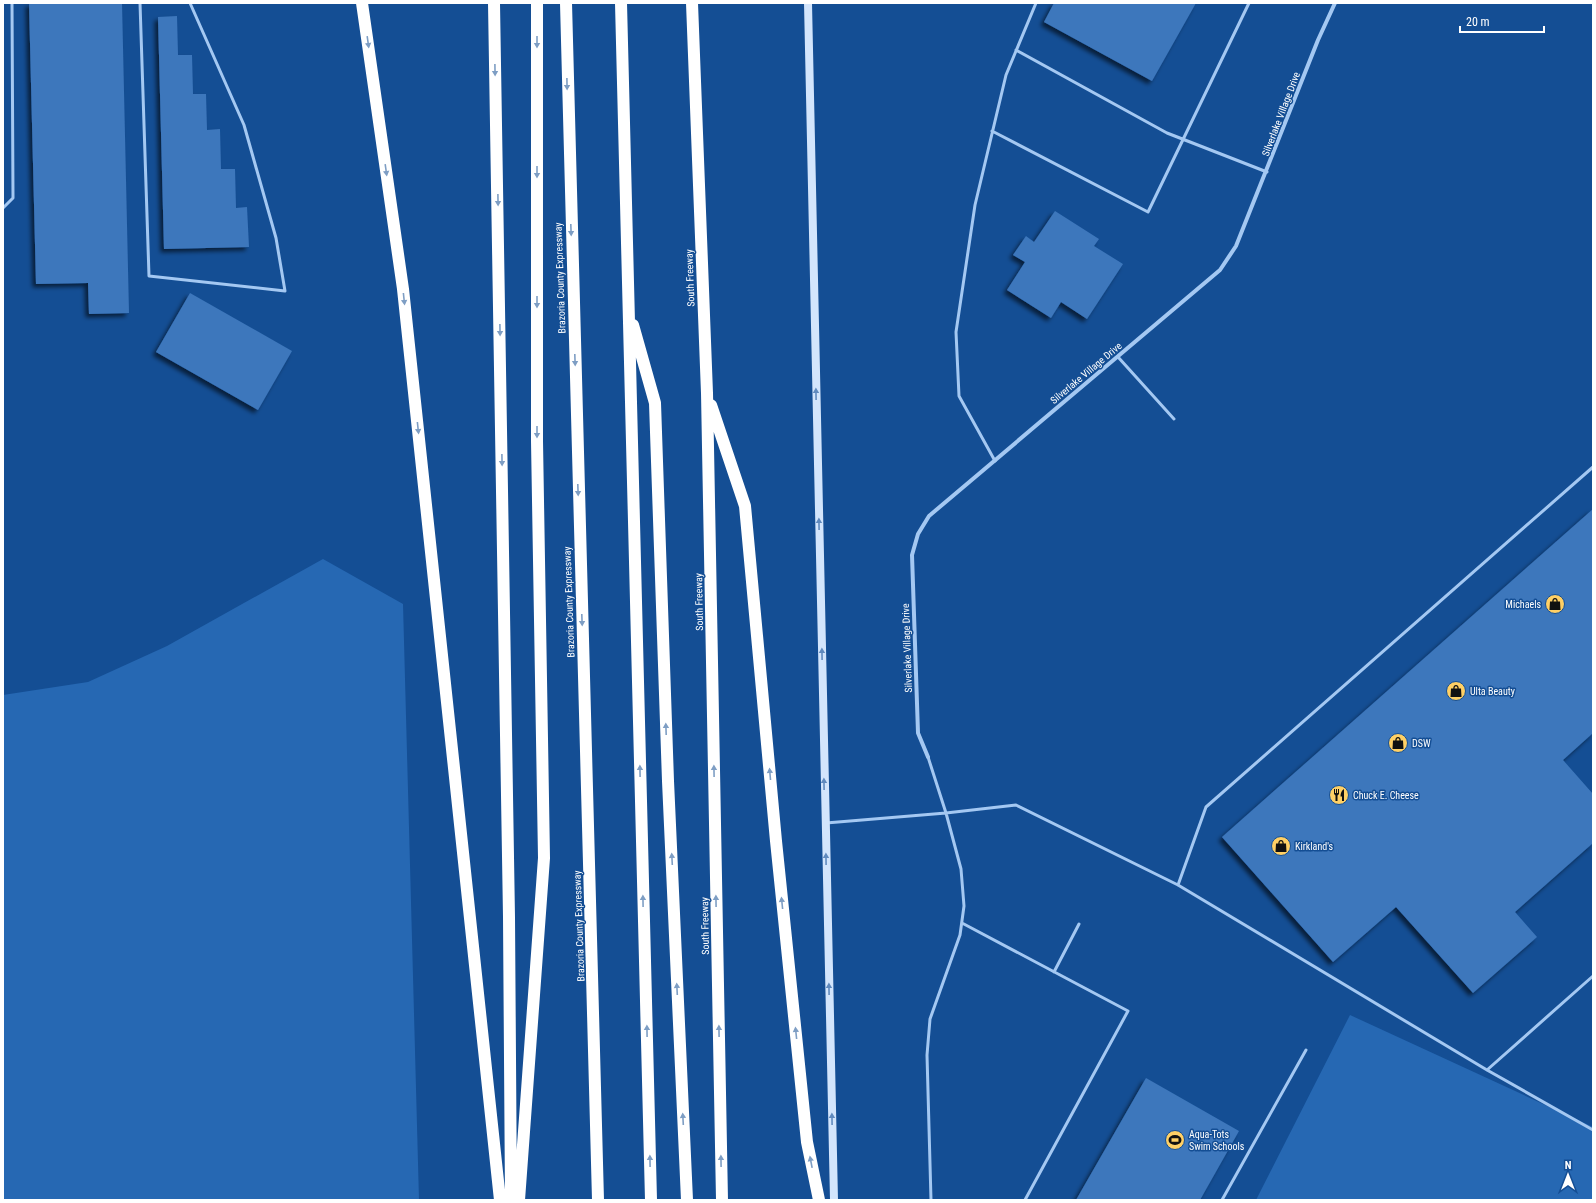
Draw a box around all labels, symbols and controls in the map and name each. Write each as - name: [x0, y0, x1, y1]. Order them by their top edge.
- scale bar: [1460, 8, 1544, 34]
- text: 20 m: [1466, 15, 1490, 29]
- one-way arrow: [365, 36, 371, 48]
- one-way arrow: [534, 36, 540, 49]
- one-way arrow: [492, 64, 499, 76]
- street label: Silverlake Village Drive: [1260, 70, 1302, 158]
- one-way arrow: [564, 78, 571, 90]
- one-way arrow: [383, 164, 389, 176]
- one-way arrow: [534, 166, 540, 179]
- one-way arrow: [494, 194, 501, 206]
- street label: Brazoria County Expressway: [553, 222, 567, 334]
- one-way arrow: [568, 224, 574, 237]
- street label: South Freeway: [683, 249, 697, 307]
- one-way arrow: [401, 293, 407, 305]
- one-way arrow: [534, 296, 540, 309]
- one-way arrow: [496, 324, 503, 336]
- street label: Silverlake Village Drive: [1048, 340, 1124, 406]
- one-way arrow: [571, 354, 578, 366]
- one-way arrow: [813, 387, 819, 400]
- one-way arrow: [415, 422, 421, 434]
- one-way arrow: [534, 426, 540, 439]
- one-way arrow: [499, 454, 505, 467]
- one-way arrow: [575, 484, 582, 496]
- one-way arrow: [815, 518, 822, 530]
- street label: Brazoria County Expressway: [562, 546, 576, 658]
- street label: South Freeway: [693, 573, 705, 631]
- shop icon: Michaels: [1544, 593, 1566, 615]
- place label: Michaels: [1505, 599, 1541, 610]
- street label: Silverlake Village Drive: [900, 603, 914, 693]
- one-way arrow: [579, 614, 585, 627]
- one-way arrow: [818, 648, 825, 660]
- shop icon: Ulta Beauty: [1445, 680, 1467, 702]
- place label: Ulta Beauty: [1470, 686, 1515, 697]
- one-way arrow: [663, 723, 670, 735]
- shop icon: DSW: [1387, 732, 1409, 754]
- place label: DSW: [1412, 738, 1431, 749]
- one-way arrow: [637, 764, 643, 777]
- one-way arrow: [711, 764, 717, 777]
- one-way arrow: [766, 768, 773, 780]
- one-way arrow: [821, 778, 828, 790]
- restaurant icon: Chuck E. Cheese: [1328, 784, 1350, 806]
- place label: Chuck E. Cheese: [1353, 790, 1419, 801]
- shop icon: Kirkland's: [1270, 835, 1292, 857]
- place label: Kirkland's: [1295, 841, 1334, 852]
- one-way arrow: [823, 852, 829, 865]
- one-way arrow: [668, 853, 675, 865]
- street label: Brazoria County Expressway: [572, 870, 586, 982]
- one-way arrow: [640, 894, 646, 907]
- one-way arrow: [713, 894, 719, 907]
- street label: South Freeway: [699, 897, 711, 955]
- one-way arrow: [779, 897, 786, 909]
- one-way arrow: [826, 982, 832, 995]
- one-way arrow: [674, 983, 681, 995]
- one-way arrow: [716, 1024, 722, 1037]
- one-way arrow: [643, 1025, 650, 1037]
- one-way arrow: [793, 1027, 799, 1039]
- one-way arrow: [829, 1112, 835, 1125]
- one-way arrow: [680, 1113, 687, 1125]
- sports icon: Aqua-Tots Swim Schools: [1164, 1129, 1186, 1151]
- place label: Aqua-Tots Swim Schools: [1189, 1129, 1245, 1152]
- one-way arrow: [647, 1154, 653, 1167]
- one-way arrow: [718, 1154, 724, 1167]
- north arrow: [1548, 1155, 1588, 1195]
- one-way arrow: [808, 1156, 814, 1168]
- text: N: [1565, 1159, 1572, 1172]

